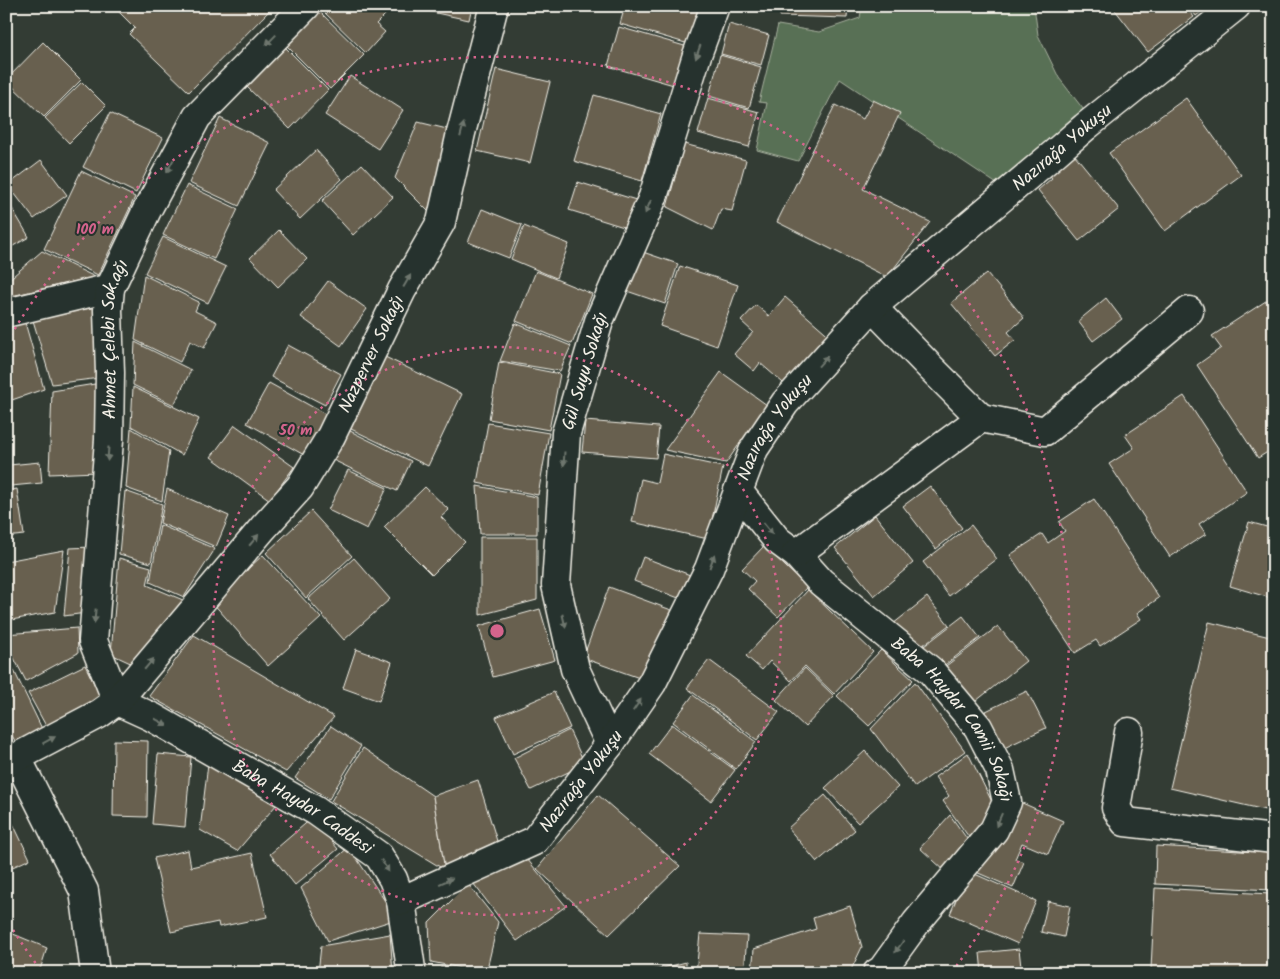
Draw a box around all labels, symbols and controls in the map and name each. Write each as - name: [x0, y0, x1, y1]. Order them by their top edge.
- one-way arrow: [265, 34, 277, 46]
- one-way arrow: [694, 45, 702, 60]
- street label: Nazırağa Yokuşu: [1006, 97, 1120, 199]
- one-way arrow: [458, 122, 466, 137]
- one-way arrow: [166, 159, 175, 173]
- one-way arrow: [644, 200, 652, 214]
- text: 100 m: [76, 218, 114, 242]
- street label: Ahmet Çelebi Sok.ağı: [95, 255, 138, 419]
- one-way arrow: [403, 274, 412, 288]
- street label: Nazperver Sokağı: [331, 291, 413, 418]
- street label: Gül Suyu Sokağı: [555, 308, 617, 434]
- one-way arrow: [817, 355, 829, 367]
- street label: Nazırağa Yokuşu: [730, 368, 821, 485]
- text: 50 m: [278, 419, 313, 443]
- one-way arrow: [104, 447, 112, 463]
- one-way arrow: [560, 452, 568, 468]
- one-way arrow: [763, 522, 774, 535]
- one-way arrow: [248, 533, 259, 546]
- one-way arrow: [708, 554, 716, 568]
- one-way arrow: [91, 609, 99, 625]
- one-way arrow: [560, 613, 568, 628]
- centre of rings: [488, 622, 506, 640]
- street label: Baba Haydar Camii Sokağı: [883, 631, 1020, 805]
- one-way arrow: [143, 658, 155, 670]
- one-way arrow: [632, 698, 642, 712]
- one-way arrow: [154, 718, 169, 726]
- street label: Nazırağa Yokuşu: [533, 724, 632, 840]
- one-way arrow: [42, 736, 57, 744]
- street label: Baba Haydar Caddesi: [226, 753, 379, 864]
- one-way arrow: [994, 812, 1003, 827]
- one-way arrow: [381, 859, 390, 872]
- one-way arrow: [439, 876, 453, 884]
- one-way arrow: [893, 940, 904, 953]

